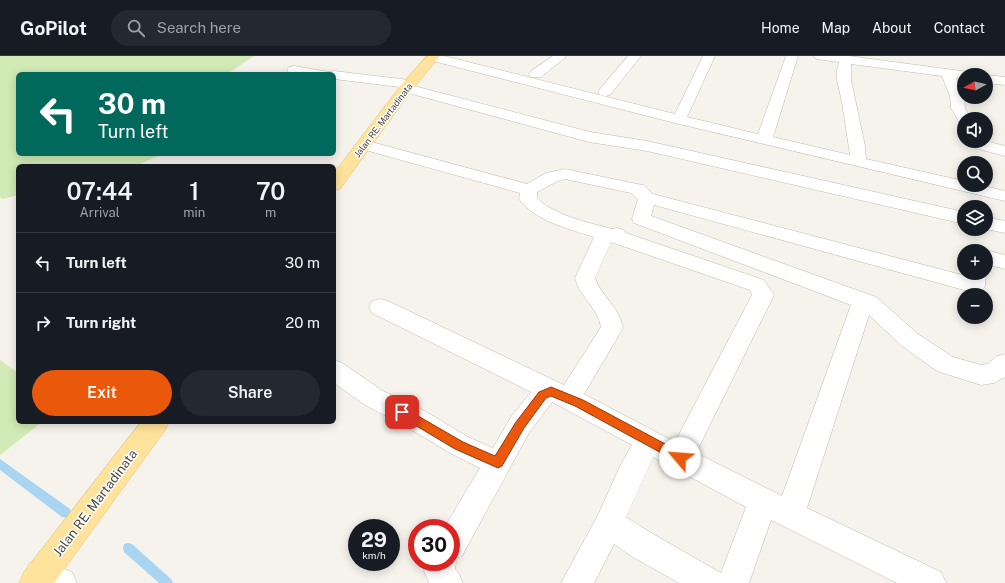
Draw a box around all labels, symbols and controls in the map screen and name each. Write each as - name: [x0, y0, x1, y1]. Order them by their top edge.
- search box: [111, 10, 391, 46]
- text: GoPilot: [20, 17, 87, 39]
- icon: search: [125, 17, 147, 39]
- text: Search here: [157, 19, 241, 36]
- text: Home: [761, 20, 800, 36]
- text: Map: [822, 20, 850, 36]
- text: About: [872, 20, 912, 36]
- text: Contact: [934, 20, 985, 36]
- north arrow: [957, 68, 993, 104]
- map controls: [957, 68, 993, 324]
- street label: Jalan RE. Martadinata: [352, 81, 414, 159]
- text: 30 m: [98, 87, 166, 120]
- icon: left: [32, 88, 84, 140]
- button: sound: [957, 112, 993, 148]
- text: Turn left: [98, 121, 168, 142]
- button: search: [957, 156, 993, 192]
- text: 07:44: [67, 177, 133, 205]
- text: 1: [189, 177, 199, 205]
- text: 70: [256, 177, 285, 205]
- button: layers: [957, 200, 993, 236]
- text: Arrival: [80, 205, 120, 220]
- text: min: [183, 205, 205, 220]
- text: m: [265, 205, 276, 220]
- button: +: [957, 244, 993, 280]
- icon: left: [32, 252, 54, 274]
- text: Turn left: [66, 254, 127, 271]
- text: 30 m: [285, 254, 320, 271]
- button: −: [957, 288, 993, 324]
- icon: right: [32, 312, 54, 334]
- text: Turn right: [66, 314, 136, 331]
- text: 20 m: [285, 314, 320, 331]
- button: Exit: [32, 370, 172, 416]
- button: Share: [180, 370, 320, 416]
- pin: [385, 395, 419, 429]
- icon: arrive: [391, 401, 413, 423]
- position arrow: [659, 437, 701, 479]
- street label: Jalan RE. Martadinata: [50, 447, 140, 559]
- speed limit sign: 30: [408, 519, 460, 571]
- text: 29: [361, 528, 387, 552]
- text: km/h: [362, 549, 386, 561]

